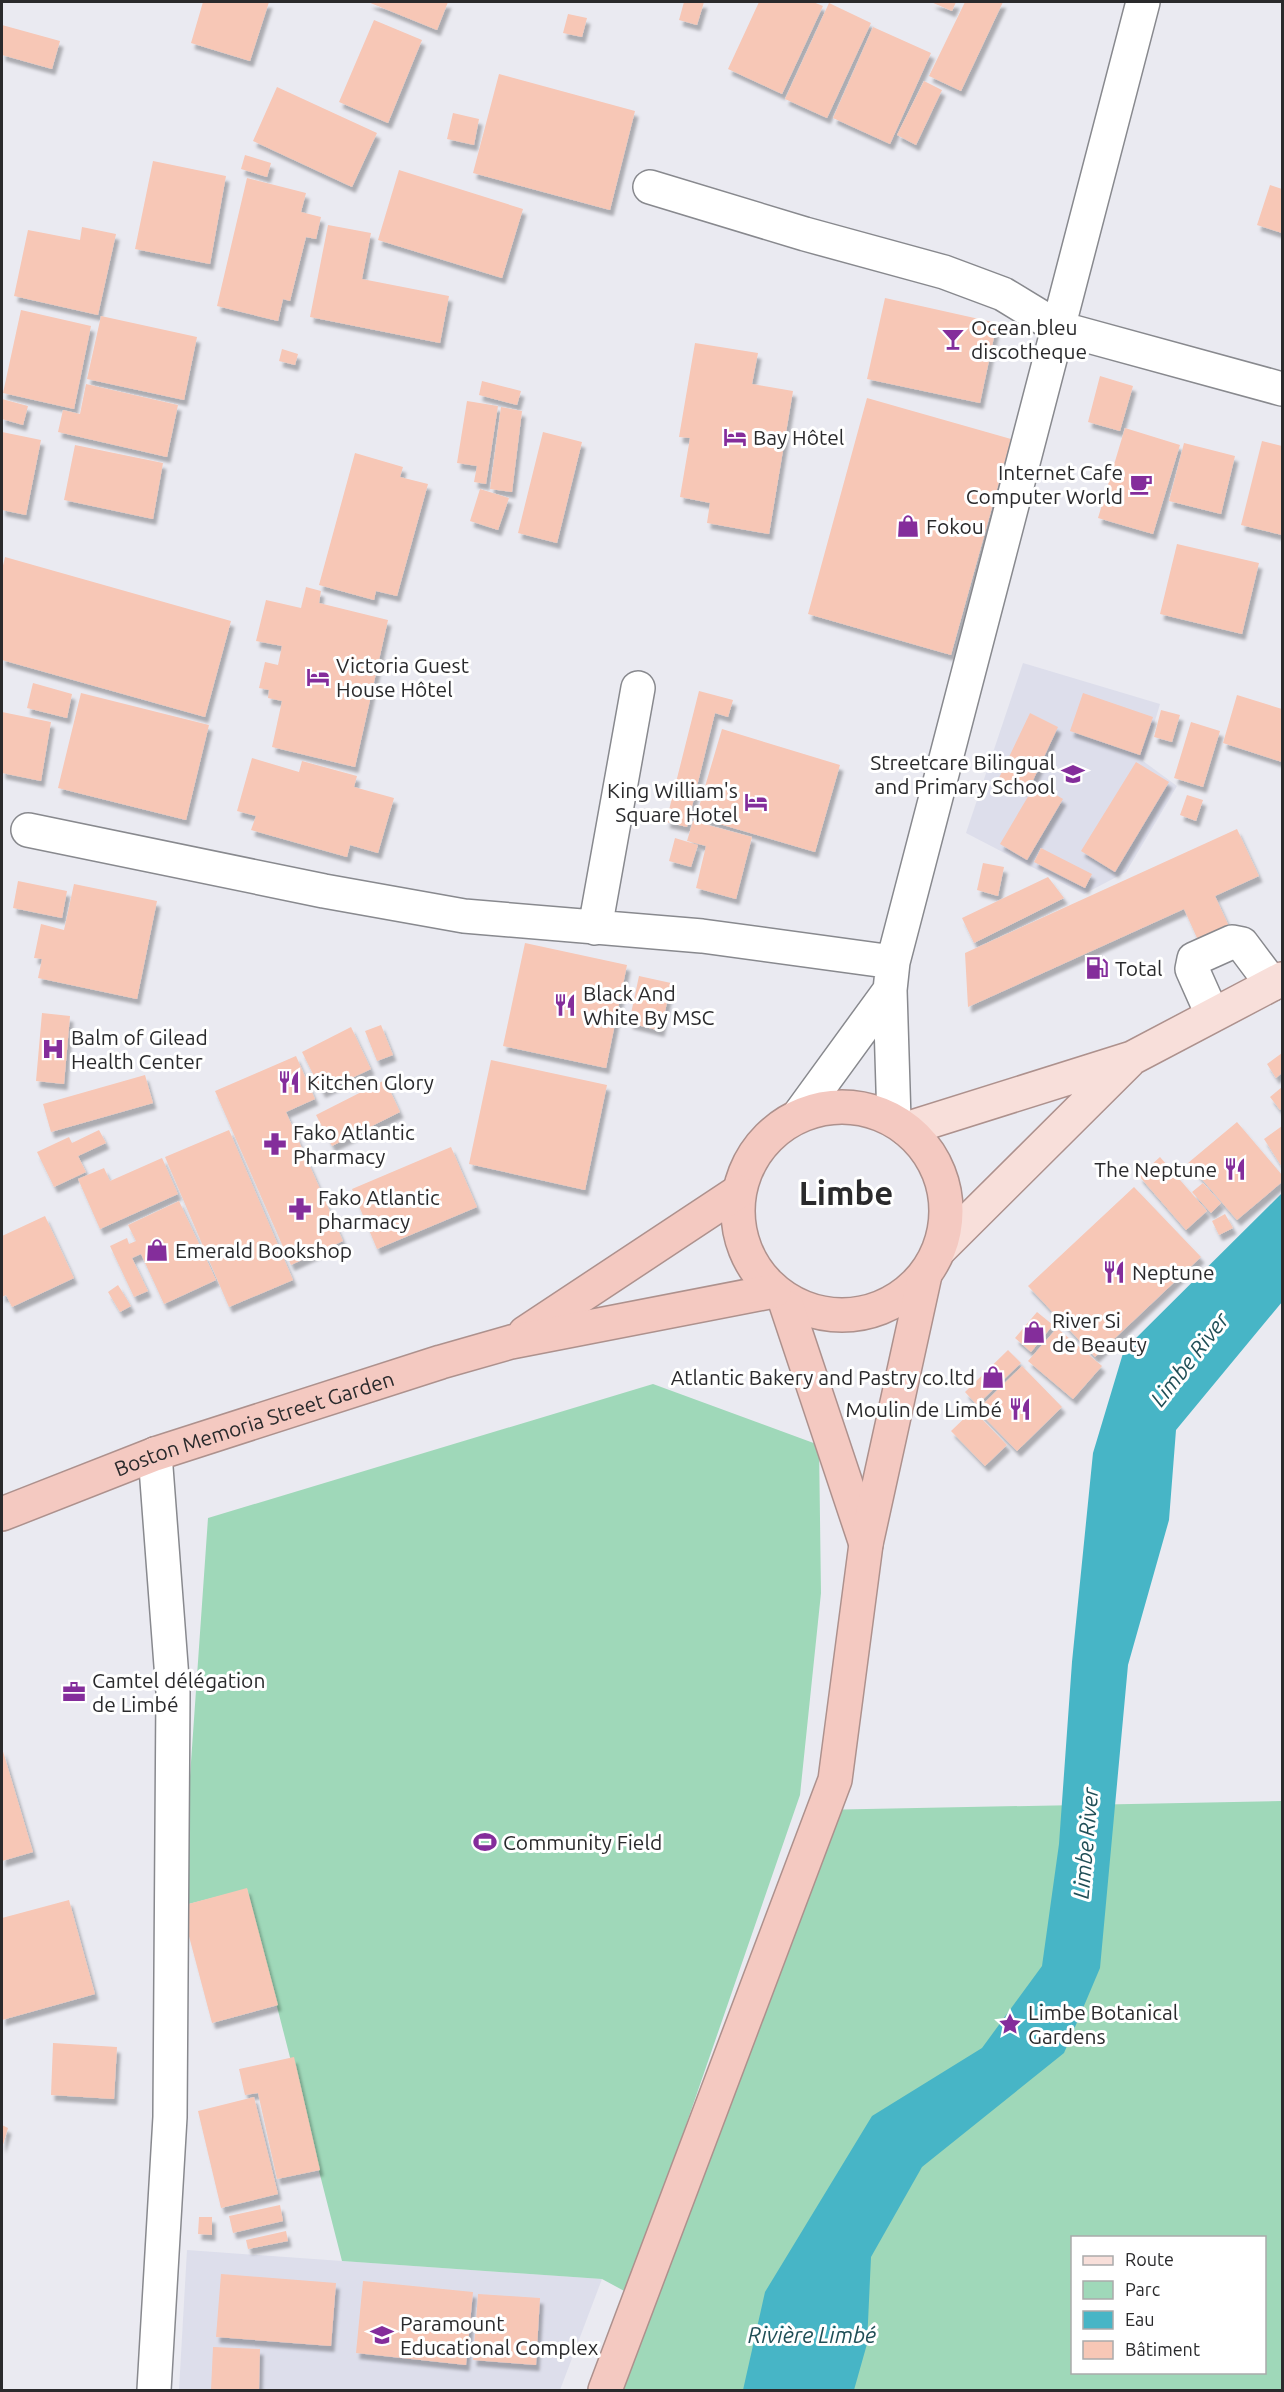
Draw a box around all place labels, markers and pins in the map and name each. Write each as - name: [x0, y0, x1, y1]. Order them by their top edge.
- place label: Ocean bleu discotheque: [971, 315, 1087, 363]
- bar icon: Ocean bleu discotheque: [940, 326, 966, 352]
- hotel icon: Bay Hôtel: [722, 424, 748, 450]
- place label: Bay Hôtel: [753, 425, 844, 449]
- place label: Internet Cafe Computer World: [966, 460, 1123, 508]
- cafe icon: Internet Cafe Computer World: [1128, 471, 1154, 497]
- shop icon: Fokou: [895, 513, 921, 539]
- place label: Fokou: [926, 514, 984, 538]
- place label: Victoria Guest House Hôtel: [336, 653, 469, 701]
- hotel icon: Victoria Guest House Hôtel: [305, 664, 331, 690]
- place label: Streetcare Bilingual and Primary School: [870, 750, 1055, 798]
- school or university icon: Streetcare Bilingual and Primary School: [1060, 761, 1086, 787]
- place label: King William's Square Hotel: [607, 778, 738, 826]
- hotel icon: King William's Square Hotel: [743, 789, 769, 815]
- fuel station icon: Total: [1084, 955, 1110, 981]
- place label: Total: [1115, 956, 1162, 980]
- place label: Black And White By MSC: [583, 981, 715, 1029]
- restaurant icon: Black And White By MSC: [552, 992, 578, 1018]
- place label: Balm of Gilead Health Center: [71, 1025, 208, 1073]
- hospital icon: Balm of Gilead Health Center: [40, 1036, 66, 1062]
- restaurant icon: Kitchen Glory: [276, 1069, 302, 1095]
- place label: Kitchen Glory: [307, 1070, 434, 1094]
- place label: Fako Atlantic Pharmacy: [293, 1120, 415, 1168]
- pharmacy icon: Fako Atlantic Pharmacy: [262, 1131, 288, 1157]
- restaurant icon: The Neptune: [1222, 1156, 1248, 1182]
- place label: The Neptune: [1094, 1157, 1217, 1181]
- place label: Fako Atlantic pharmacy: [318, 1185, 440, 1233]
- pharmacy icon: Fako Atlantic pharmacy: [287, 1196, 313, 1222]
- shop icon: Emerald Bookshop: [144, 1237, 170, 1263]
- place label: Emerald Bookshop: [175, 1238, 352, 1262]
- restaurant icon: Neptune: [1101, 1259, 1127, 1285]
- place label: Neptune: [1132, 1260, 1215, 1284]
- place label: River Si de Beauty: [1052, 1308, 1147, 1356]
- shop icon: River Si de Beauty: [1021, 1319, 1047, 1345]
- shop icon: Atlantic Bakery and Pastry co.ltd: [980, 1364, 1006, 1390]
- place label: Atlantic Bakery and Pastry co.ltd: [671, 1365, 975, 1389]
- restaurant icon: Moulin de Limbé: [1007, 1396, 1033, 1422]
- place label: Moulin de Limbé: [846, 1397, 1002, 1421]
- place label: Camtel délégation de Limbé: [92, 1668, 265, 1716]
- office icon: Camtel délégation de Limbé: [61, 1679, 87, 1705]
- sports icon: Community Field: [472, 1829, 498, 1855]
- place label: Community Field: [503, 1830, 662, 1854]
- place label: Limbe Botanical Gardens: [1028, 2000, 1178, 2048]
- place icon: Limbe Botanical Gardens: [997, 2011, 1023, 2037]
- place label: Paramount Educational Complex: [400, 2311, 599, 2359]
- school or university icon: Paramount Educational Complex: [369, 2322, 395, 2348]

